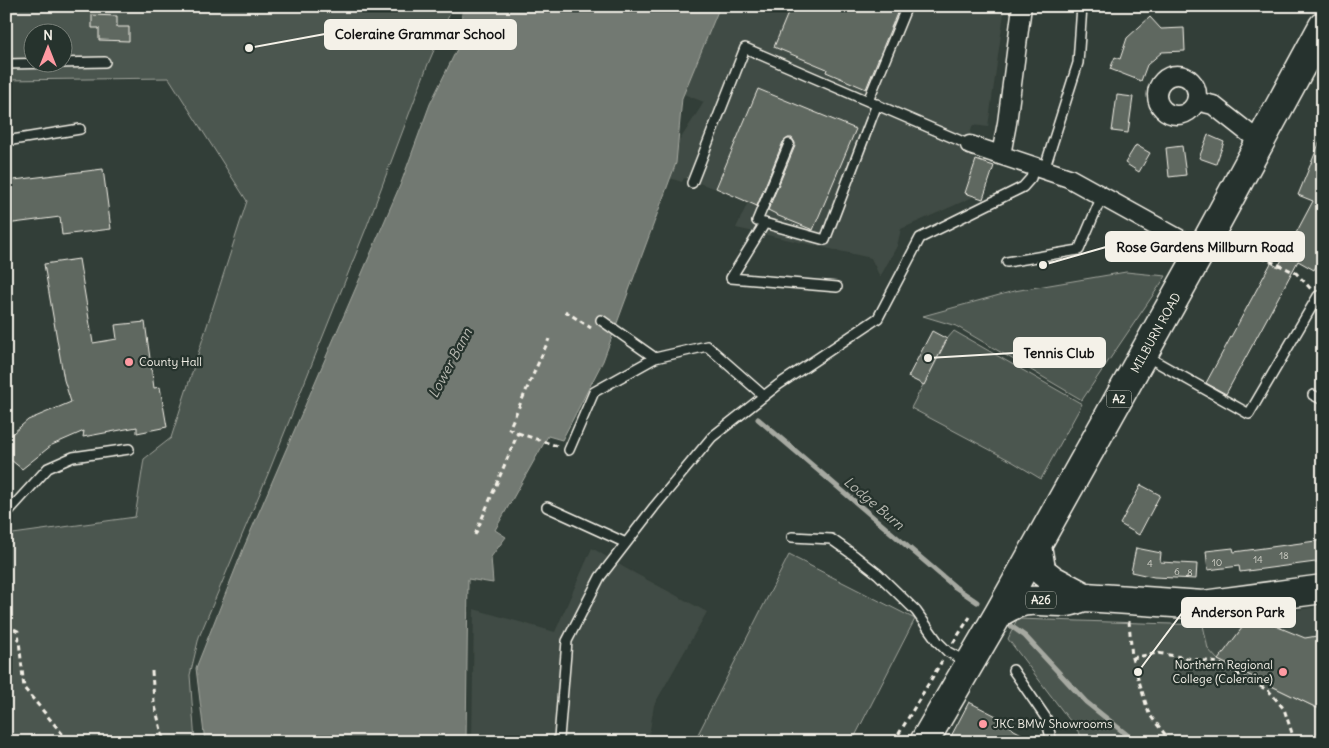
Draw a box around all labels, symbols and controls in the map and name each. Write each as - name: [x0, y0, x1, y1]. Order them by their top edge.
- callout: Coleraine Grammar School: [325, 20, 516, 49]
- north arrow: [22, 22, 72, 72]
- text: Coleraine Grammar School: [335, 25, 505, 43]
- text: N: [43, 26, 53, 44]
- callout: Rose Gardens Millburn Road: [1106, 232, 1304, 261]
- text: Rose Gardens Millburn Road: [1116, 238, 1295, 256]
- street label: MILBURN ROAD: [1127, 290, 1184, 375]
- water label: Lower Bann: [424, 324, 476, 401]
- callout: Tennis Club: [1014, 338, 1105, 367]
- text: Tennis Club: [1023, 344, 1095, 362]
- place label: County Hall: [139, 354, 202, 369]
- marker: County Hall: [123, 356, 135, 368]
- road number: A2: [1106, 390, 1132, 408]
- water label: Lodge Burn: [840, 473, 909, 534]
- house number: 18: [1279, 549, 1289, 562]
- house number: 14: [1253, 553, 1263, 566]
- house number: 10: [1212, 556, 1222, 569]
- house number: 4: [1147, 557, 1153, 570]
- house number: 6: [1174, 565, 1180, 578]
- house number: 8: [1187, 566, 1193, 579]
- road number: A26: [1026, 592, 1056, 608]
- callout: Anderson Park: [1182, 598, 1295, 627]
- text: Anderson Park: [1191, 603, 1285, 621]
- place label: Northern Regional College (Coleraine): [1173, 657, 1273, 686]
- marker: Northern Regional College (Coleraine): [1277, 666, 1289, 678]
- place label: JKC BMW Showrooms: [993, 716, 1113, 731]
- marker: JKC BMW Showrooms: [977, 718, 989, 730]

